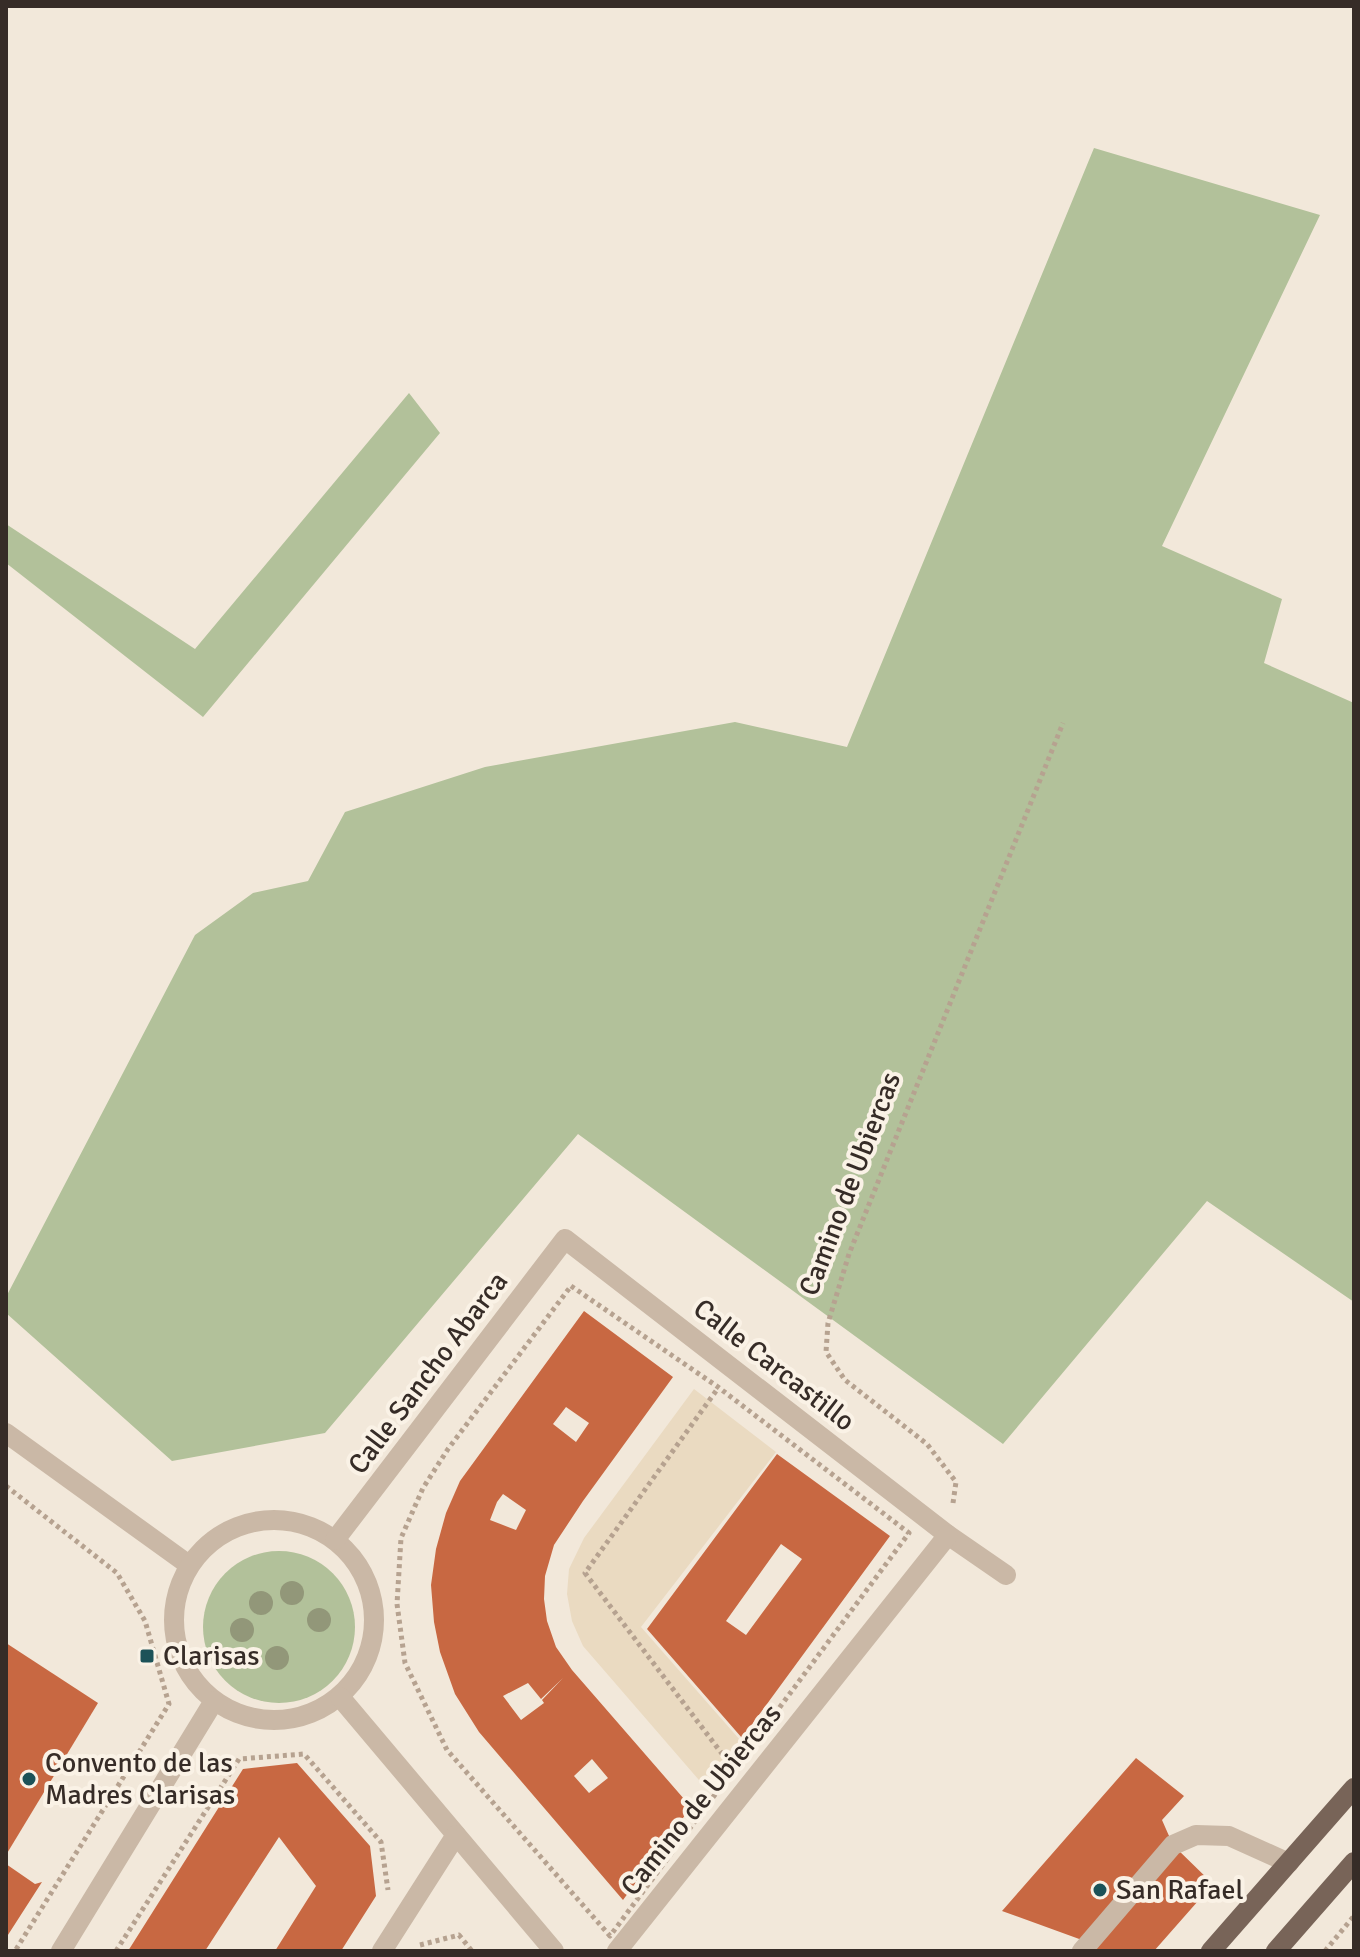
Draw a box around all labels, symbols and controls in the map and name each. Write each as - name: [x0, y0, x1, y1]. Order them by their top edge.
- street label: Camino de Ubiercas: [792, 1068, 908, 1300]
- street label: Calle Sancho Abarca: [341, 1265, 515, 1481]
- street label: Calle Carcastillo: [687, 1291, 861, 1439]
- place label: Clarisas: [163, 1639, 259, 1673]
- marker: Clarisas: [138, 1647, 156, 1665]
- street label: Camino de Ubiercas: [613, 1697, 789, 1903]
- place label: Convento de las Madres Clarisas: [45, 1746, 235, 1812]
- marker: Convento de las Madres Clarisas: [20, 1770, 38, 1788]
- place label: San Rafael: [1116, 1873, 1244, 1907]
- marker: San Rafael: [1091, 1881, 1109, 1899]

